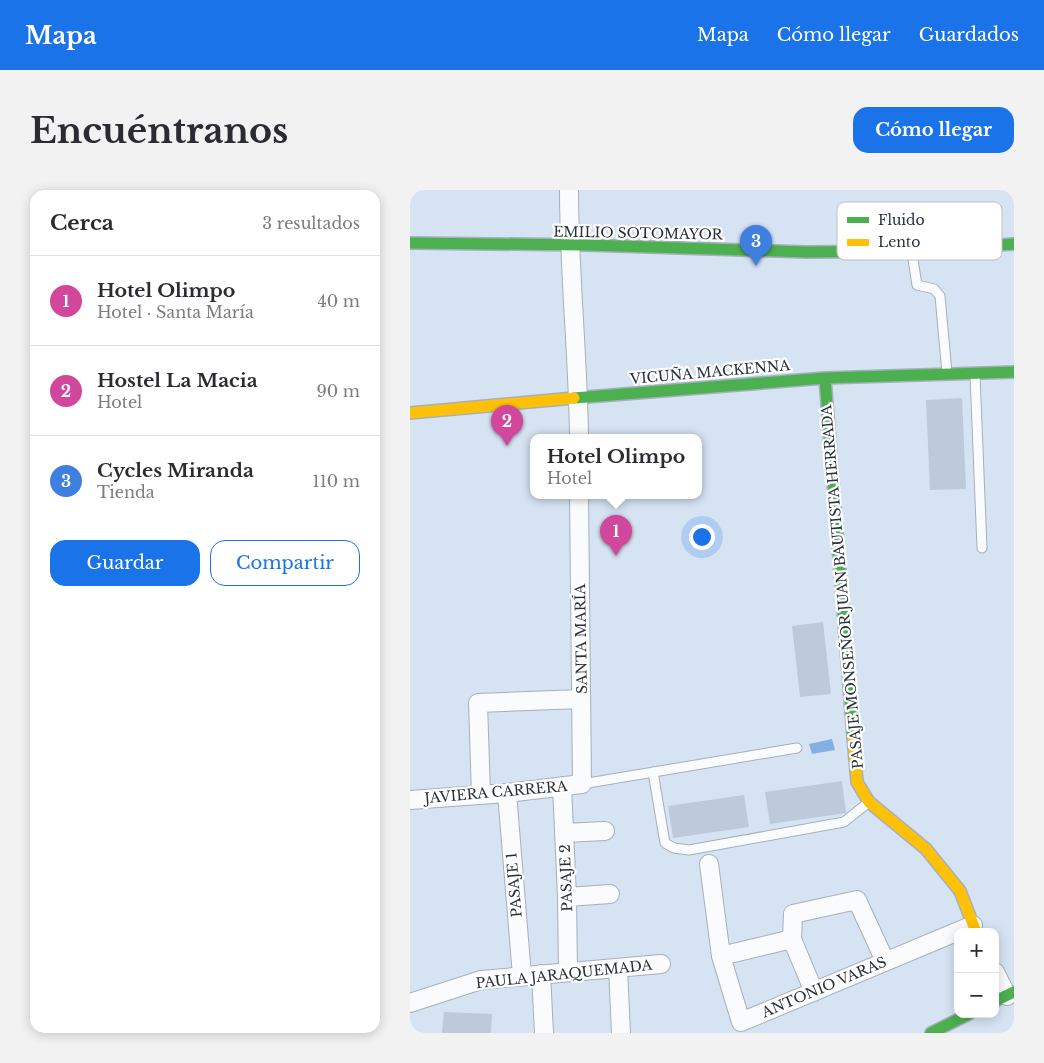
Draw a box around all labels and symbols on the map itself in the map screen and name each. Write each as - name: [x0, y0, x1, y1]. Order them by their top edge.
- legend: [837, 202, 1002, 260]
- text: Fluido: [878, 211, 925, 229]
- street label: EMILIO SOTOMAYOR: [553, 223, 724, 243]
- pin: 3: [740, 225, 772, 266]
- text: Lento: [878, 233, 920, 251]
- street label: VICUÑA MACKENNA: [628, 356, 791, 388]
- street label: PASAJE MONSEÑOR JUAN BAUTISTA HERRADA: [817, 404, 867, 770]
- pin: 2: [491, 405, 523, 446]
- pin: 1: [600, 515, 632, 556]
- your location: [689, 524, 715, 550]
- street label: SANTA MARÍA: [571, 583, 591, 694]
- street label: JAVIERA CARRERA: [422, 777, 568, 807]
- street label: PASAJE 2: [556, 844, 576, 912]
- street label: PASAJE 1: [502, 852, 526, 918]
- street label: ANTONIO VARAS: [758, 953, 889, 1022]
- street label: PAULA JARAQUEMADA: [475, 956, 653, 992]

